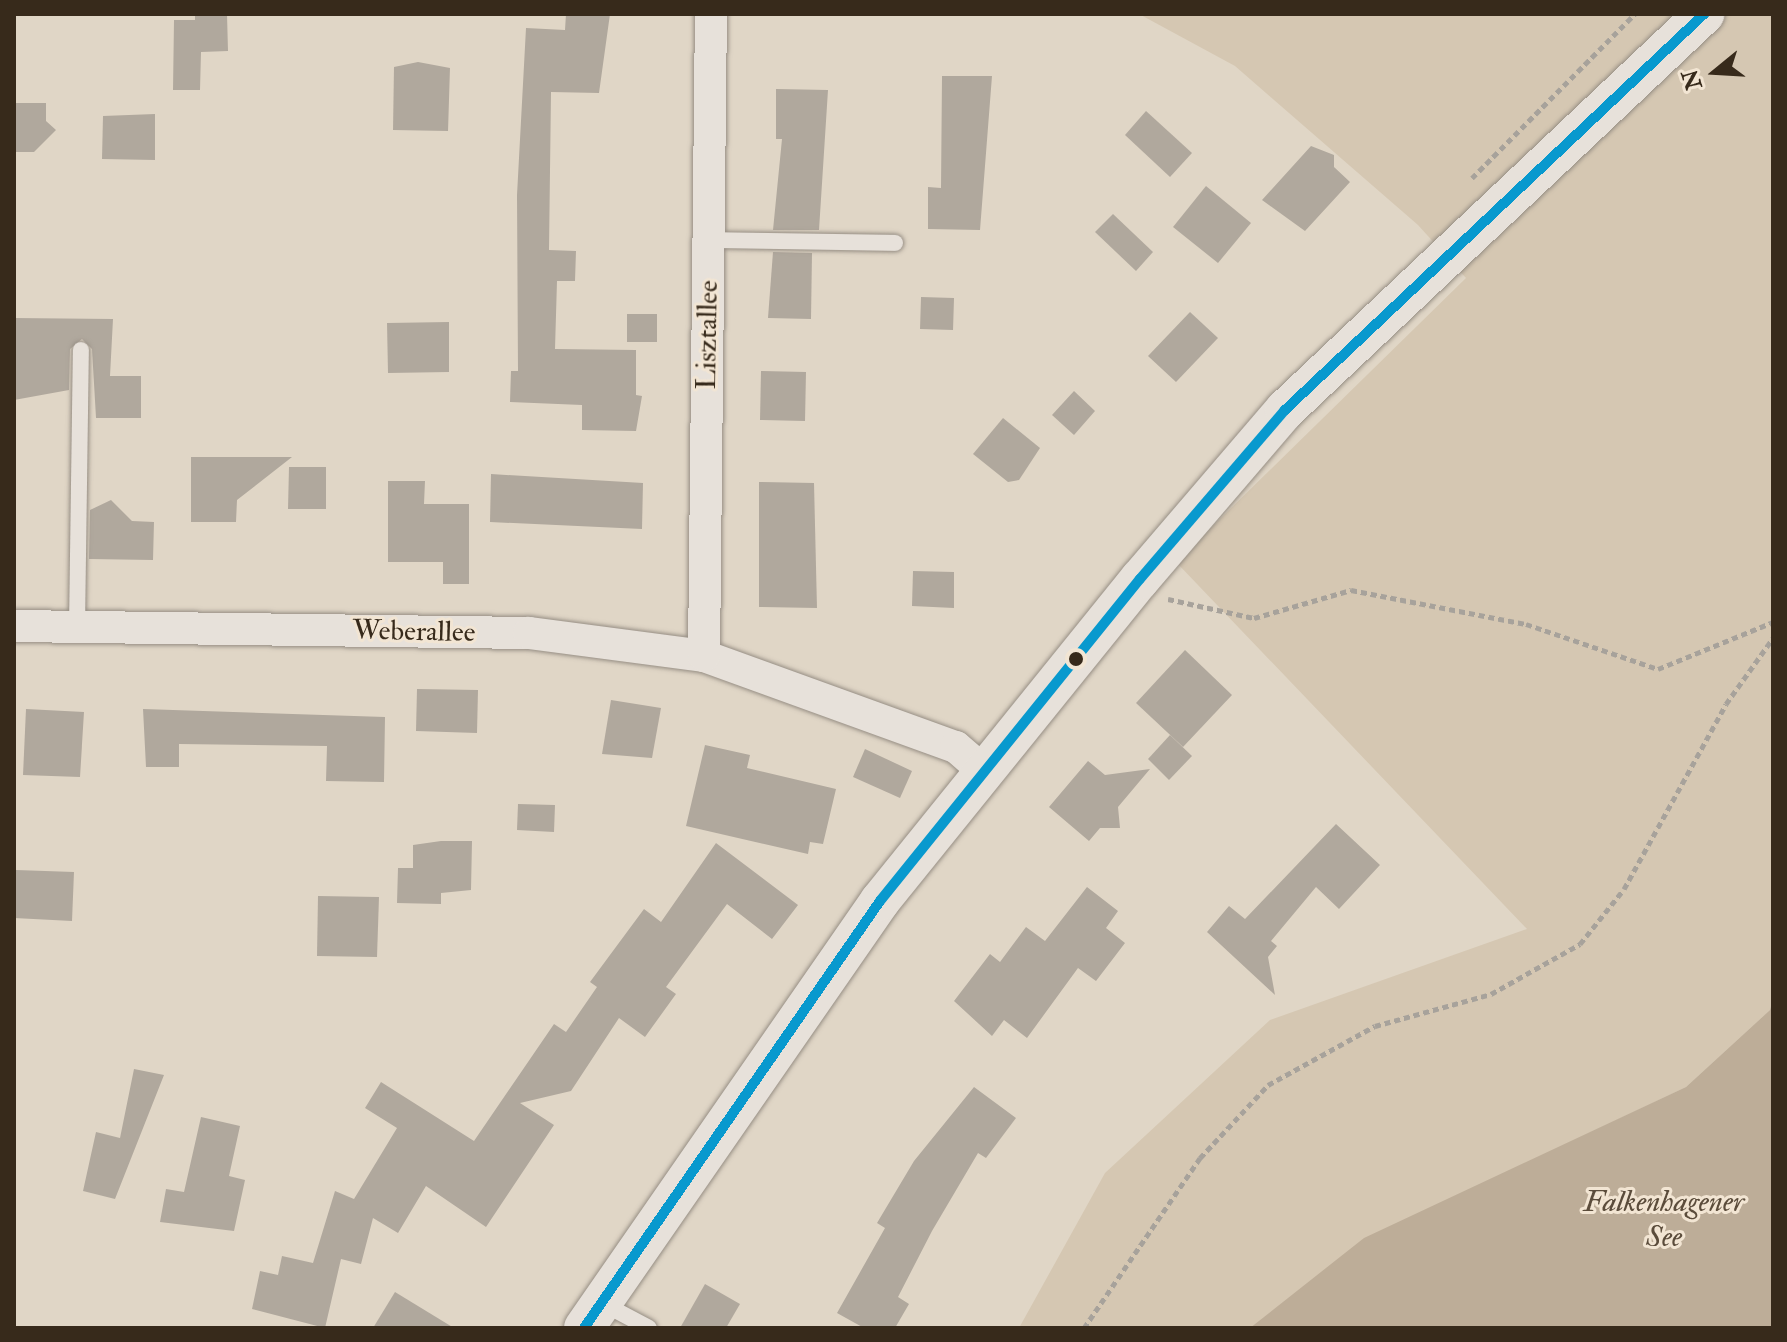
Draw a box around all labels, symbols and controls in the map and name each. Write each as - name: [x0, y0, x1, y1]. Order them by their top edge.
- north arrow: [1675, 32, 1755, 112]
- text: N: [1676, 66, 1709, 93]
- street label: Lisztallee: [690, 280, 726, 390]
- street label: Weberallee: [352, 614, 476, 650]
- unlabelled marker: [1068, 651, 1084, 667]
- water label: Falkenhagener See: [1584, 1184, 1744, 1254]

